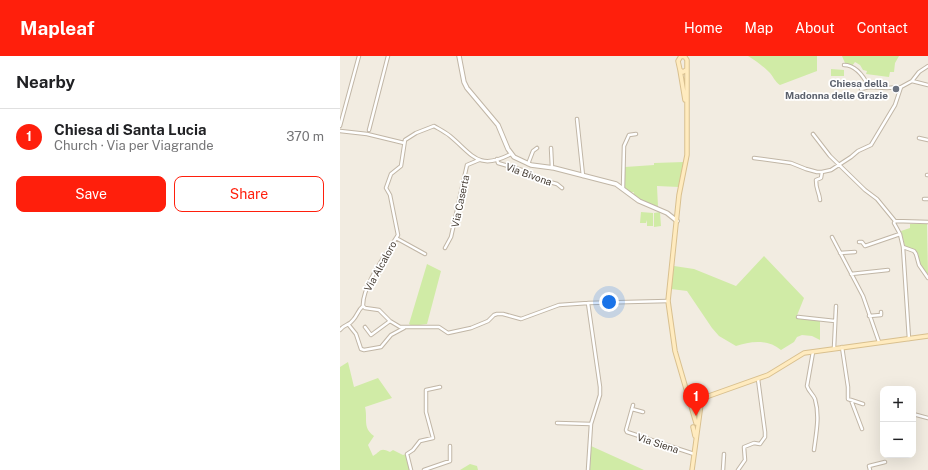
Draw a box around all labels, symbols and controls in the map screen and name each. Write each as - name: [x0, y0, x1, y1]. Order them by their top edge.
- text: Mapleaf: [20, 17, 94, 39]
- text: Home: [684, 20, 723, 36]
- text: Map: [745, 20, 773, 36]
- text: About: [795, 20, 835, 36]
- text: Contact: [857, 20, 908, 36]
- text: Nearby: [16, 72, 75, 92]
- place label: Chiesa della Madonna delle Grazie: [785, 77, 888, 101]
- marker: Chiesa della Madonna delle Grazie: [891, 84, 901, 94]
- text: Chiesa di Santa Lucia: [54, 121, 206, 138]
- text: 1: [26, 129, 32, 144]
- text: 370 m: [286, 129, 324, 144]
- text: Church · Via per Viagrande: [54, 138, 214, 153]
- street label: Via Bivona: [504, 160, 554, 188]
- street label: Via Caserta: [449, 174, 471, 228]
- button: Save: [16, 176, 166, 212]
- button: Share: [174, 176, 324, 212]
- street label: Via Alcaloro: [361, 238, 399, 293]
- your location: [599, 292, 619, 312]
- pin: 1: [683, 383, 709, 416]
- map controls: [880, 386, 916, 458]
- button: +: [880, 386, 916, 422]
- button: −: [880, 422, 916, 458]
- street label: Via Siena: [636, 431, 680, 455]

